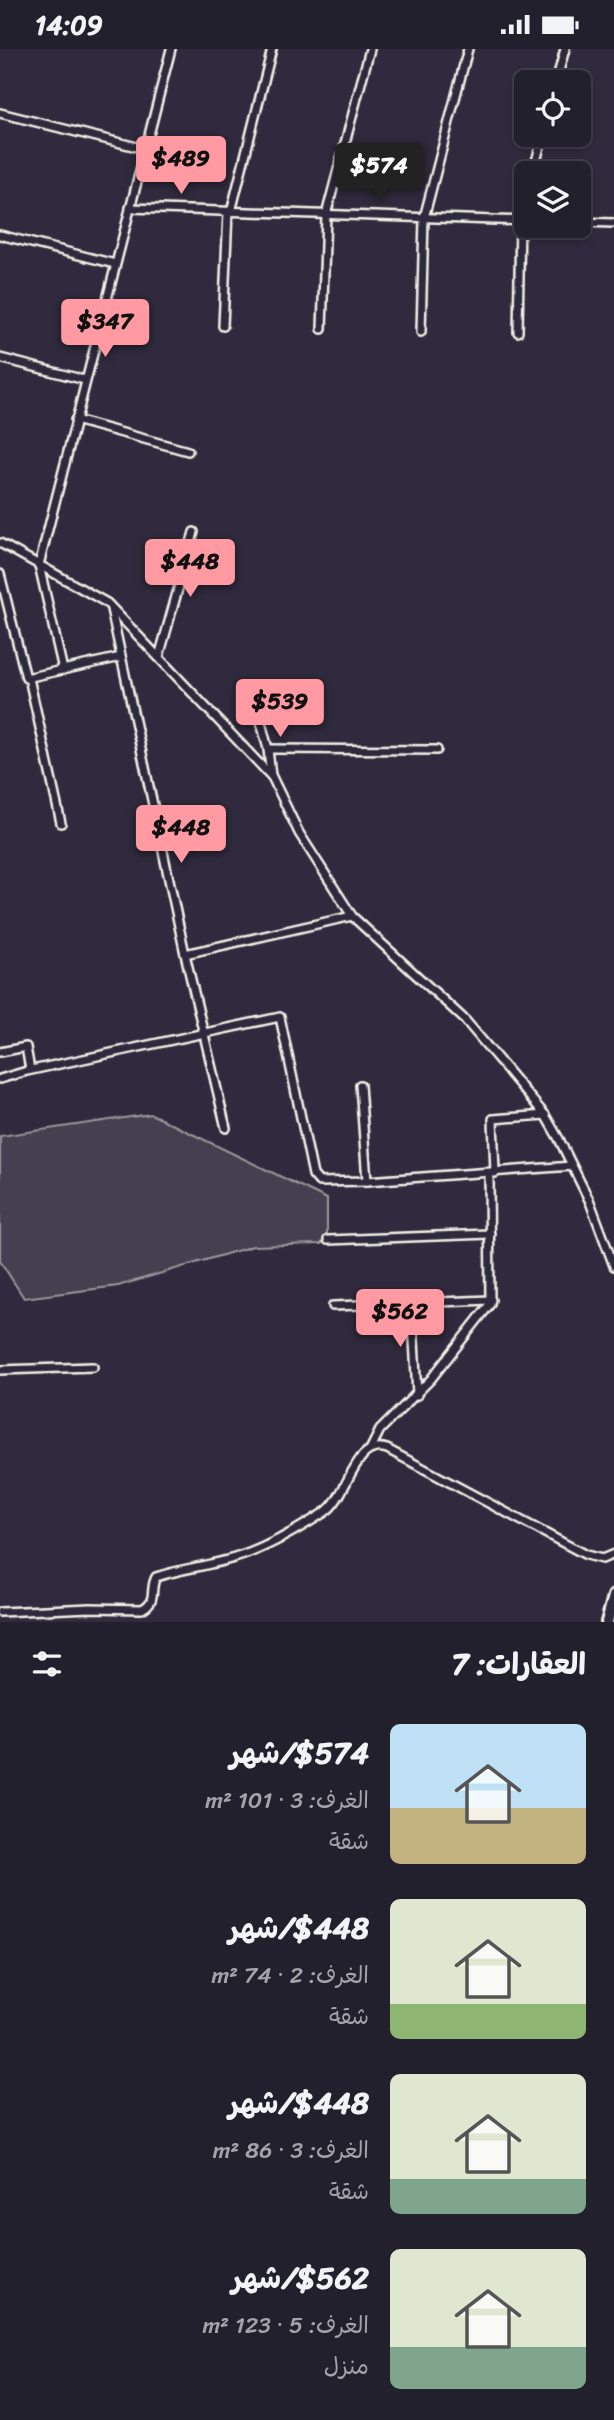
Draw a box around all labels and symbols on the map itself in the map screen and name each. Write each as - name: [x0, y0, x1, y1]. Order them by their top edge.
- pin: $489: [140, 137, 222, 196]
- pin: $574: [338, 143, 420, 203]
- pin: $347: [64, 299, 146, 359]
- pin: $448: [149, 539, 231, 599]
- pin: $539: [239, 679, 321, 739]
- pin: $448: [140, 805, 222, 865]
- pin: $562: [359, 1289, 441, 1349]

